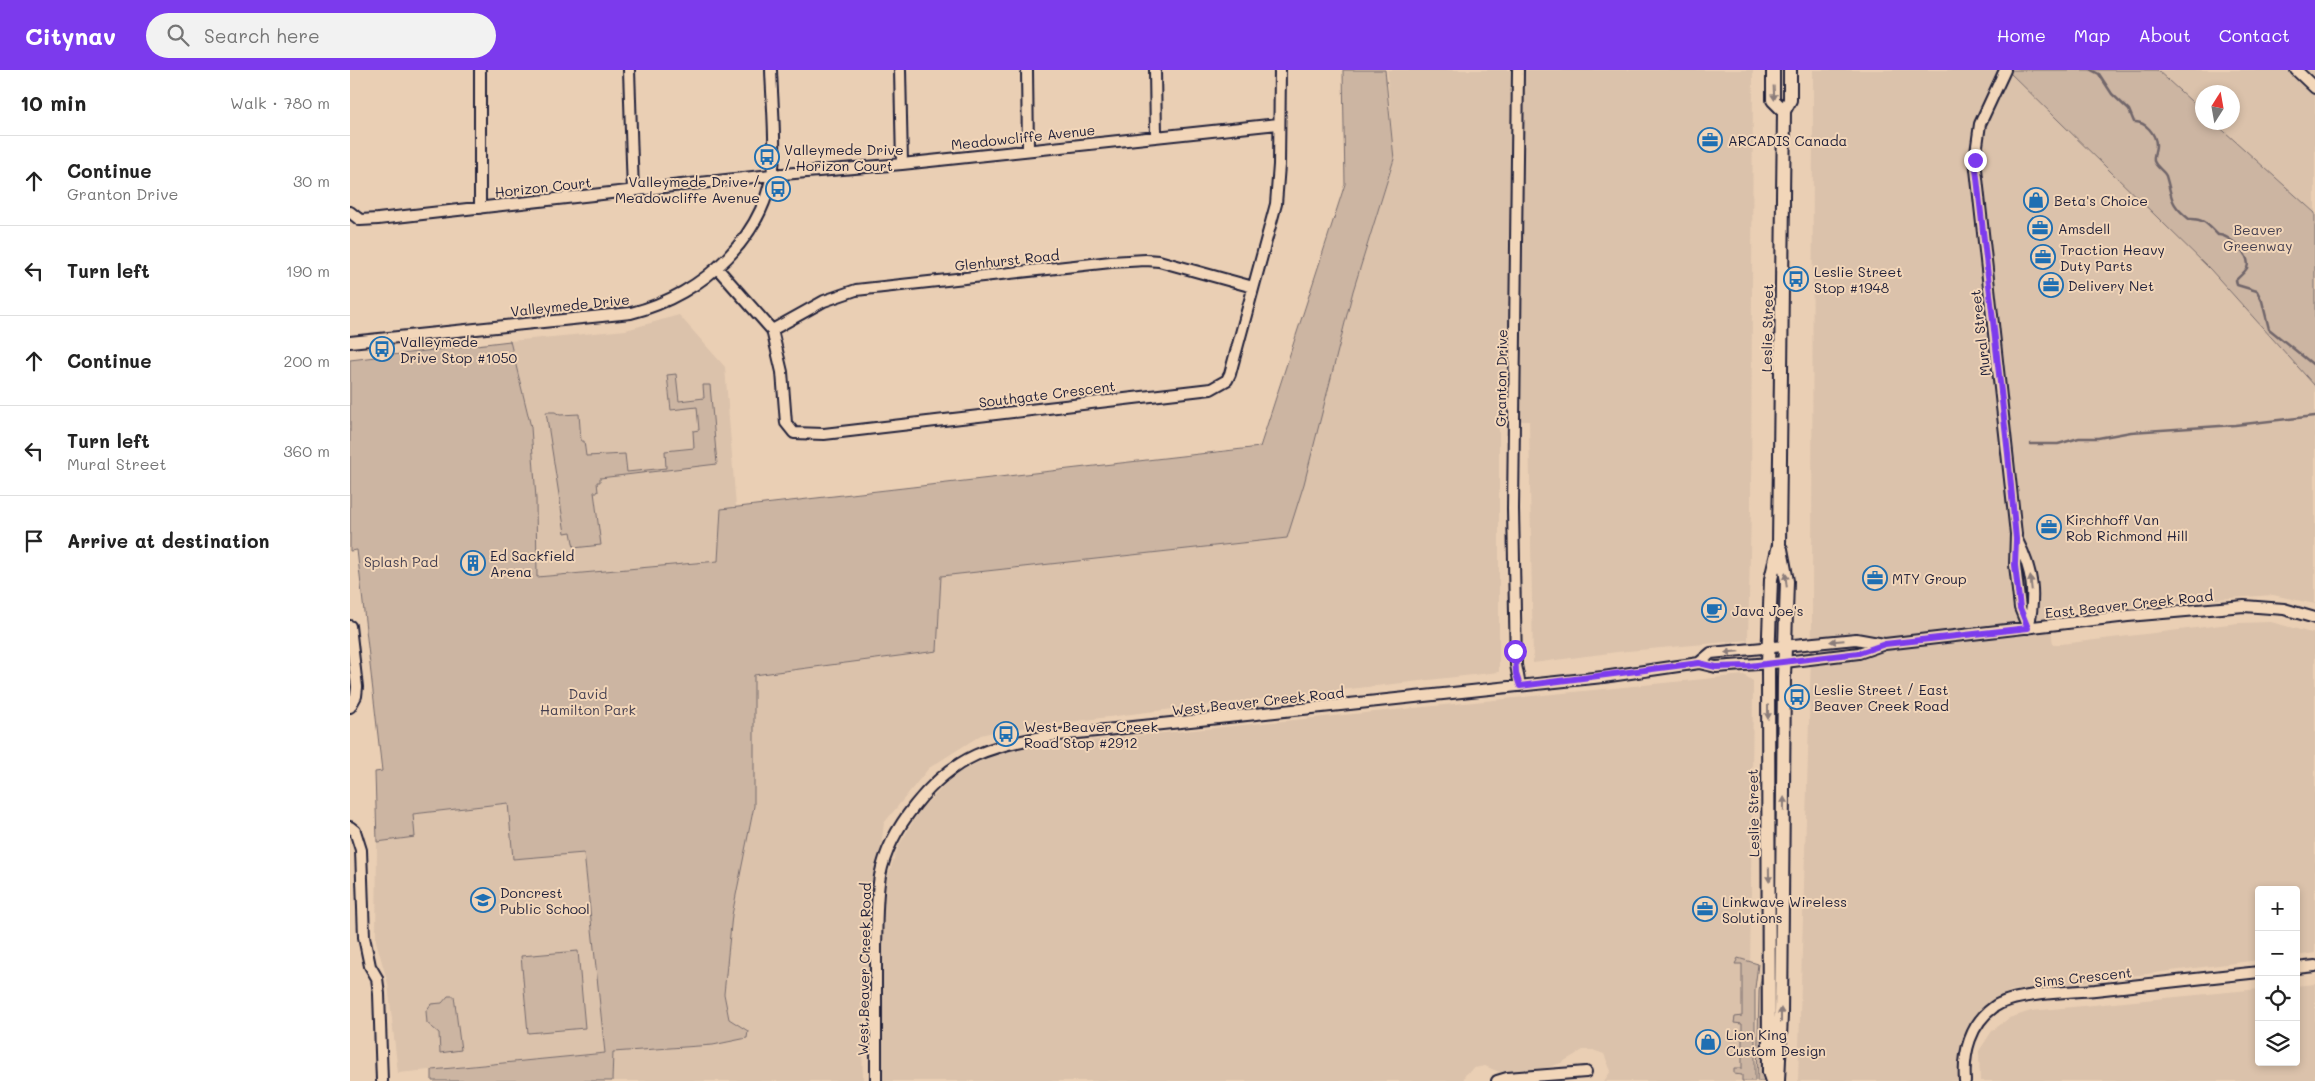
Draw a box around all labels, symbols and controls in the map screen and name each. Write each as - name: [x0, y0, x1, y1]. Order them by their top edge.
- search box: [146, 13, 496, 58]
- text: Citynav: [25, 20, 116, 51]
- icon: search: [164, 21, 192, 49]
- text: Search here: [204, 23, 320, 48]
- text: Home: [1997, 23, 2046, 47]
- text: Map: [2074, 23, 2110, 47]
- text: About: [2138, 23, 2191, 47]
- text: Contact: [2219, 23, 2290, 47]
- one-way arrow: [1770, 85, 1778, 101]
- north arrow: [2195, 85, 2240, 130]
- text: 10 min: [20, 89, 86, 116]
- text: Walk · 780 m: [230, 92, 330, 113]
- street label: Meadowcliffe Avenue: [950, 120, 1096, 154]
- office icon: ARCADIS Canada: [1697, 127, 1723, 153]
- place label: ARCADIS Canada: [1728, 131, 1847, 150]
- place label: Valleymede Drive / Horizon Court: [784, 140, 904, 175]
- bus stop icon: Valleymede Drive / Horizon Court: [754, 144, 780, 170]
- route end: [1964, 149, 1987, 172]
- text: Continue: [67, 158, 152, 183]
- icon: ahead: [20, 167, 48, 195]
- text: 30 m: [293, 170, 330, 191]
- street label: Horizon Court: [494, 172, 592, 202]
- place label: Valleymede Drive / Meadowcliffe Avenue: [615, 172, 760, 207]
- bus stop icon: Valleymede Drive / Meadowcliffe Avenue: [765, 176, 791, 202]
- text: Granton Drive: [67, 183, 179, 204]
- shop icon: Beta's Choice: [2023, 187, 2049, 213]
- place label: Beta's Choice: [2054, 191, 2148, 210]
- office icon: Amsdell: [2027, 215, 2053, 241]
- place label: Amsdell: [2058, 219, 2110, 238]
- park label: Beaver Greenway: [2223, 220, 2293, 255]
- place label: Traction Heavy Duty Parts: [2060, 240, 2165, 275]
- office icon: Traction Heavy Duty Parts: [2030, 244, 2056, 270]
- street label: Glenhurst Road: [954, 245, 1060, 275]
- icon: left: [20, 257, 48, 285]
- text: Turn left: [67, 258, 150, 283]
- text: 190 m: [286, 260, 330, 281]
- place label: Leslie Street Stop #1948: [1814, 262, 1902, 297]
- bus stop icon: Leslie Street Stop #1948: [1783, 266, 1809, 292]
- office icon: Delivery Net: [2038, 272, 2064, 298]
- place label: Delivery Net: [2068, 276, 2154, 295]
- street label: Leslie Street: [1757, 284, 1777, 372]
- street label: Valleymede Drive: [510, 289, 630, 321]
- street label: Mural Street: [1965, 289, 1995, 377]
- street label: Granton Drive: [1491, 329, 1511, 427]
- place label: Valleymede Drive Stop #1050: [400, 332, 518, 367]
- bus stop icon: Valleymede Drive Stop #1050: [369, 336, 395, 362]
- icon: ahead: [20, 347, 48, 375]
- text: Continue: [67, 348, 152, 373]
- text: 200 m: [283, 350, 330, 371]
- street label: Southgate Crescent: [978, 376, 1116, 412]
- text: Turn left: [67, 428, 150, 453]
- icon: left: [20, 437, 48, 465]
- text: 360 m: [283, 440, 330, 461]
- text: Mural Street: [67, 453, 167, 474]
- place label: Kirchhoff Van Rob Richmond Hill: [2066, 510, 2188, 545]
- office icon: Kirchhoff Van Rob Richmond Hill: [2036, 514, 2062, 540]
- icon: arrive: [20, 527, 48, 555]
- text: Arrive at destination: [67, 528, 270, 553]
- place label: Ed Sackfield Arena: [490, 546, 575, 581]
- building icon: Ed Sackfield Arena: [460, 550, 486, 576]
- park label: Splash Pad: [364, 552, 438, 571]
- office icon: MTY Group: [1862, 565, 1888, 591]
- place label: MTY Group: [1892, 569, 1967, 588]
- one-way arrow: [1782, 572, 1790, 588]
- one-way arrow: [2027, 574, 2035, 590]
- street label: East Beaver Creek Road: [2044, 586, 2214, 622]
- cafe icon: Java Joe's: [1701, 597, 1727, 623]
- place label: Java Joe's: [1732, 601, 1804, 620]
- one-way arrow: [1829, 637, 1845, 645]
- route start: [1504, 640, 1527, 663]
- one-way arrow: [1724, 648, 1740, 656]
- place label: Leslie Street / East Beaver Creek Road: [1814, 680, 1949, 715]
- street label: West Beaver Creek Road: [1171, 682, 1345, 720]
- park label: David Hamilton Park: [540, 684, 636, 719]
- bus stop icon: Leslie Street / East Beaver Creek Road: [1784, 684, 1810, 710]
- one-way arrow: [1764, 704, 1772, 720]
- place label: West Beaver Creek Road Stop #2912: [1024, 717, 1158, 752]
- bus stop icon: West Beaver Creek Road Stop #2912: [993, 721, 1019, 747]
- street label: Leslie Street: [1743, 769, 1763, 857]
- one-way arrow: [1780, 796, 1788, 812]
- one-way arrow: [1765, 867, 1773, 883]
- street label: West Beaver Creek Road: [853, 882, 875, 1056]
- place label: Doncrest Public School: [500, 883, 590, 918]
- map controls: [2255, 886, 2300, 1066]
- button: +: [2255, 886, 2300, 931]
- school or university icon: Doncrest Public School: [470, 887, 496, 913]
- place label: Linkwave Wireless Solutions: [1722, 892, 1847, 927]
- office icon: Linkwave Wireless Solutions: [1692, 896, 1718, 922]
- button: −: [2255, 931, 2300, 976]
- street label: Sims Crescent: [2033, 962, 2133, 992]
- button: locate: [2255, 976, 2300, 1021]
- one-way arrow: [1777, 1007, 1785, 1023]
- button: layers: [2255, 1021, 2300, 1066]
- place label: Lion King Custom Design: [1726, 1025, 1826, 1060]
- shop icon: Lion King Custom Design: [1695, 1029, 1721, 1055]

